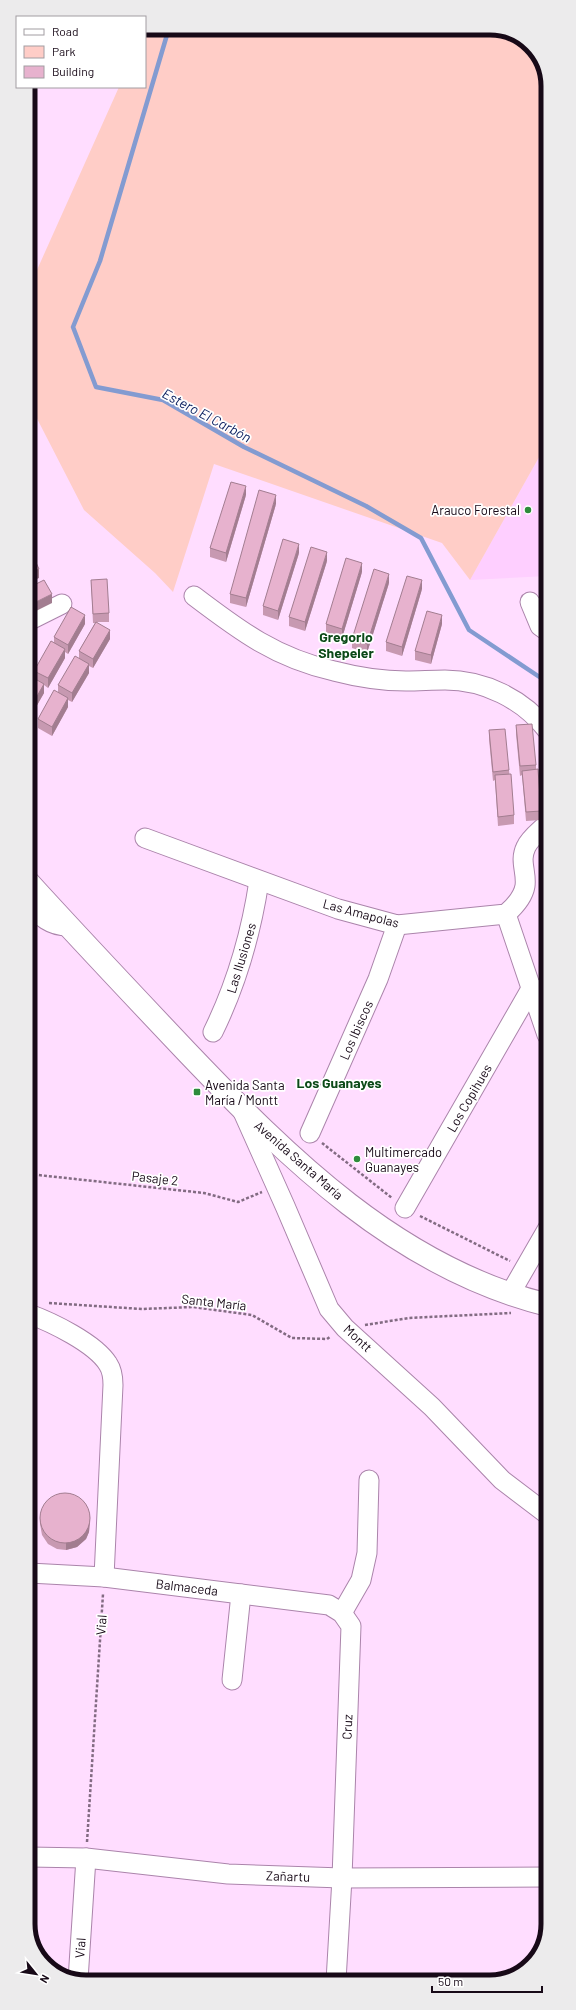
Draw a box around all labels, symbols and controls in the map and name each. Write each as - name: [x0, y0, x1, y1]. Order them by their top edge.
- legend: [16, 16, 146, 88]
- text: Road: [52, 24, 79, 38]
- text: Park: [52, 44, 76, 58]
- text: Building: [52, 64, 94, 78]
- water label: Estero El Carbón: [160, 384, 254, 446]
- place label: Arauco Forestal: [431, 502, 520, 518]
- marker: Arauco Forestal: [523, 505, 533, 515]
- district label: Gregorio Shepeler: [318, 628, 374, 661]
- street label: Las Amapolas: [321, 895, 401, 931]
- street label: Las Ilusiones: [223, 921, 259, 995]
- street label: Los Ibiscos: [336, 998, 376, 1062]
- street label: Los Copihues: [443, 1061, 495, 1135]
- district label: Los Guanayes: [296, 1074, 382, 1091]
- place label: Avenida Santa María / Montt: [205, 1077, 285, 1108]
- marker: Avenida Santa María / Montt: [192, 1087, 202, 1097]
- street label: Avenida Santa María: [251, 1117, 347, 1203]
- place label: Multimercado Guanayes: [365, 1144, 442, 1175]
- marker: Multimercado Guanayes: [352, 1154, 362, 1164]
- street label: Pasaje 2: [131, 1168, 179, 1188]
- street label: Santa María: [181, 1291, 247, 1313]
- street label: Montt: [341, 1321, 375, 1355]
- street label: Balmaceda: [155, 1575, 219, 1599]
- street label: Vial: [92, 1614, 110, 1636]
- street label: Cruz: [339, 1714, 355, 1740]
- street label: Zañartu: [266, 1867, 310, 1885]
- street label: Vial: [71, 1937, 89, 1959]
- north arrow: [16, 1954, 56, 1994]
- scale bar: [432, 1968, 542, 1994]
- text: N: [38, 1973, 53, 1986]
- text: 50 m: [438, 1974, 463, 1988]

